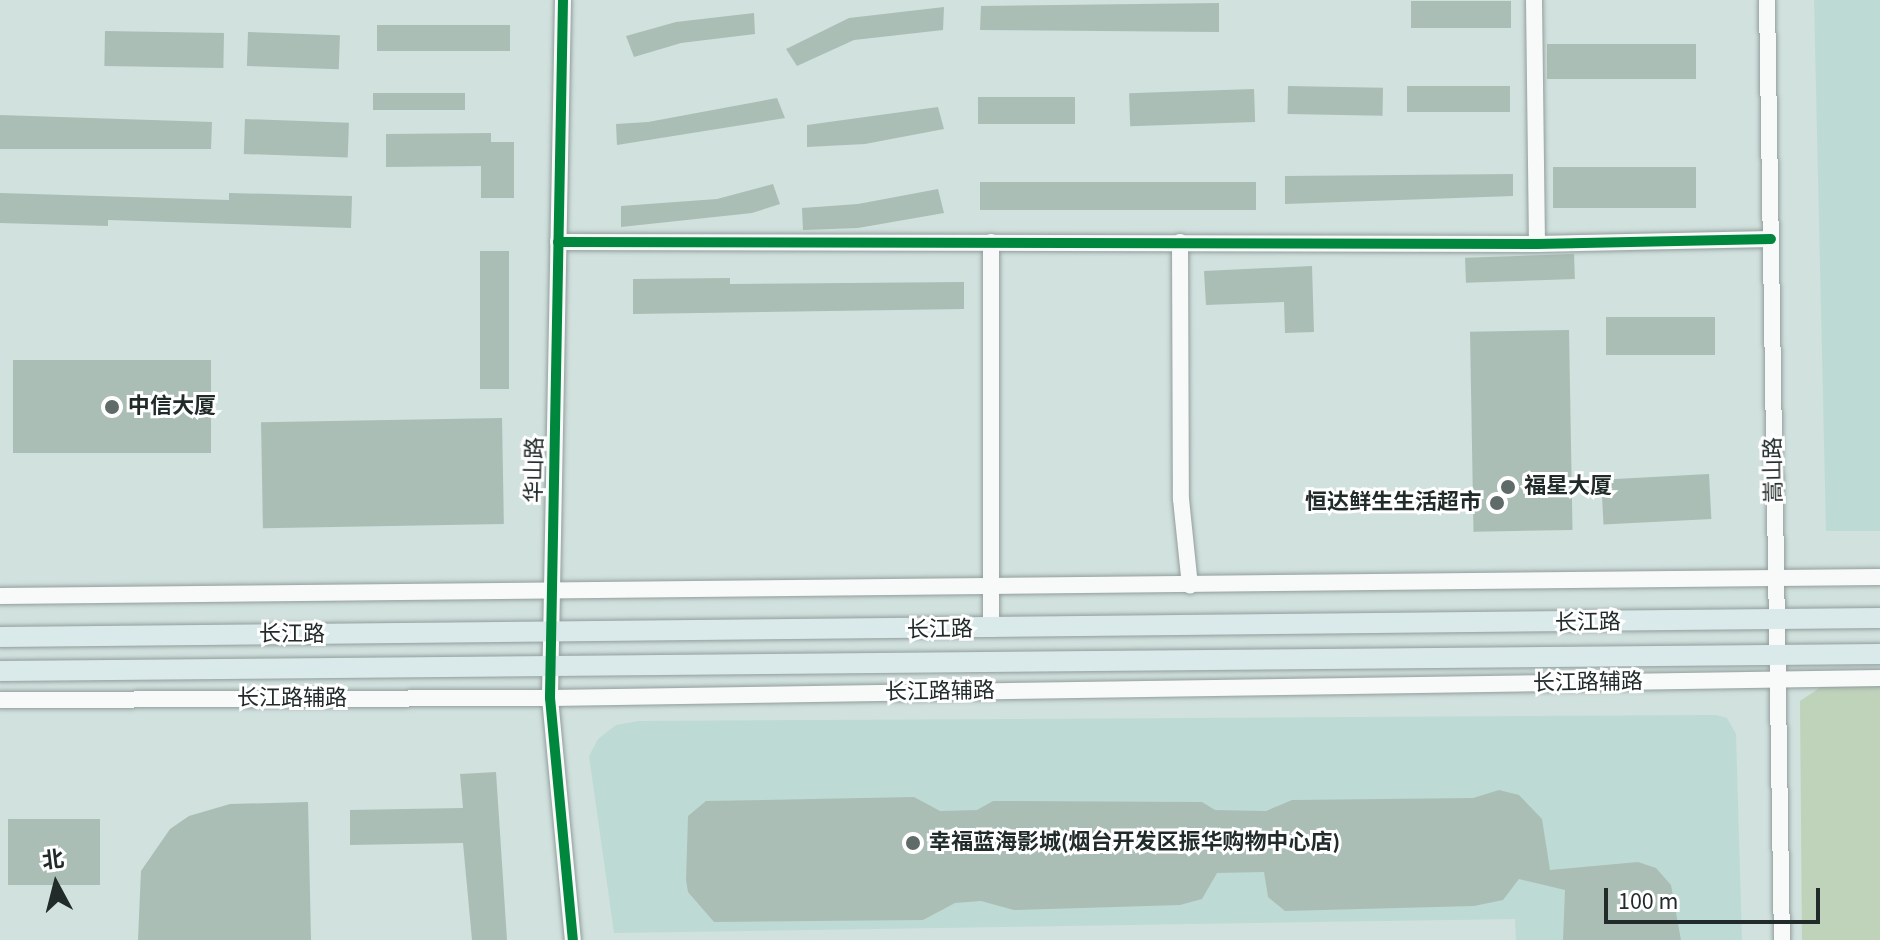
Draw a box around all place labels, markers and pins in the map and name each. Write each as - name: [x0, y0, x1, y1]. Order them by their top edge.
- place label: 中信大厦: [128, 394, 216, 420]
- marker: 中信大厦: [103, 398, 121, 416]
- place label: 福星大厦: [1524, 474, 1612, 500]
- marker: 福星大厦: [1499, 478, 1517, 496]
- place label: 恒达鲜生生活超市: [1305, 490, 1481, 516]
- marker: 恒达鲜生生活超市: [1488, 494, 1506, 512]
- place label: 幸福蓝海影城(烟台开发区振华购物中心店): [929, 830, 1340, 856]
- marker: 幸福蓝海影城(烟台开发区振华购物中心店): [904, 834, 922, 852]

